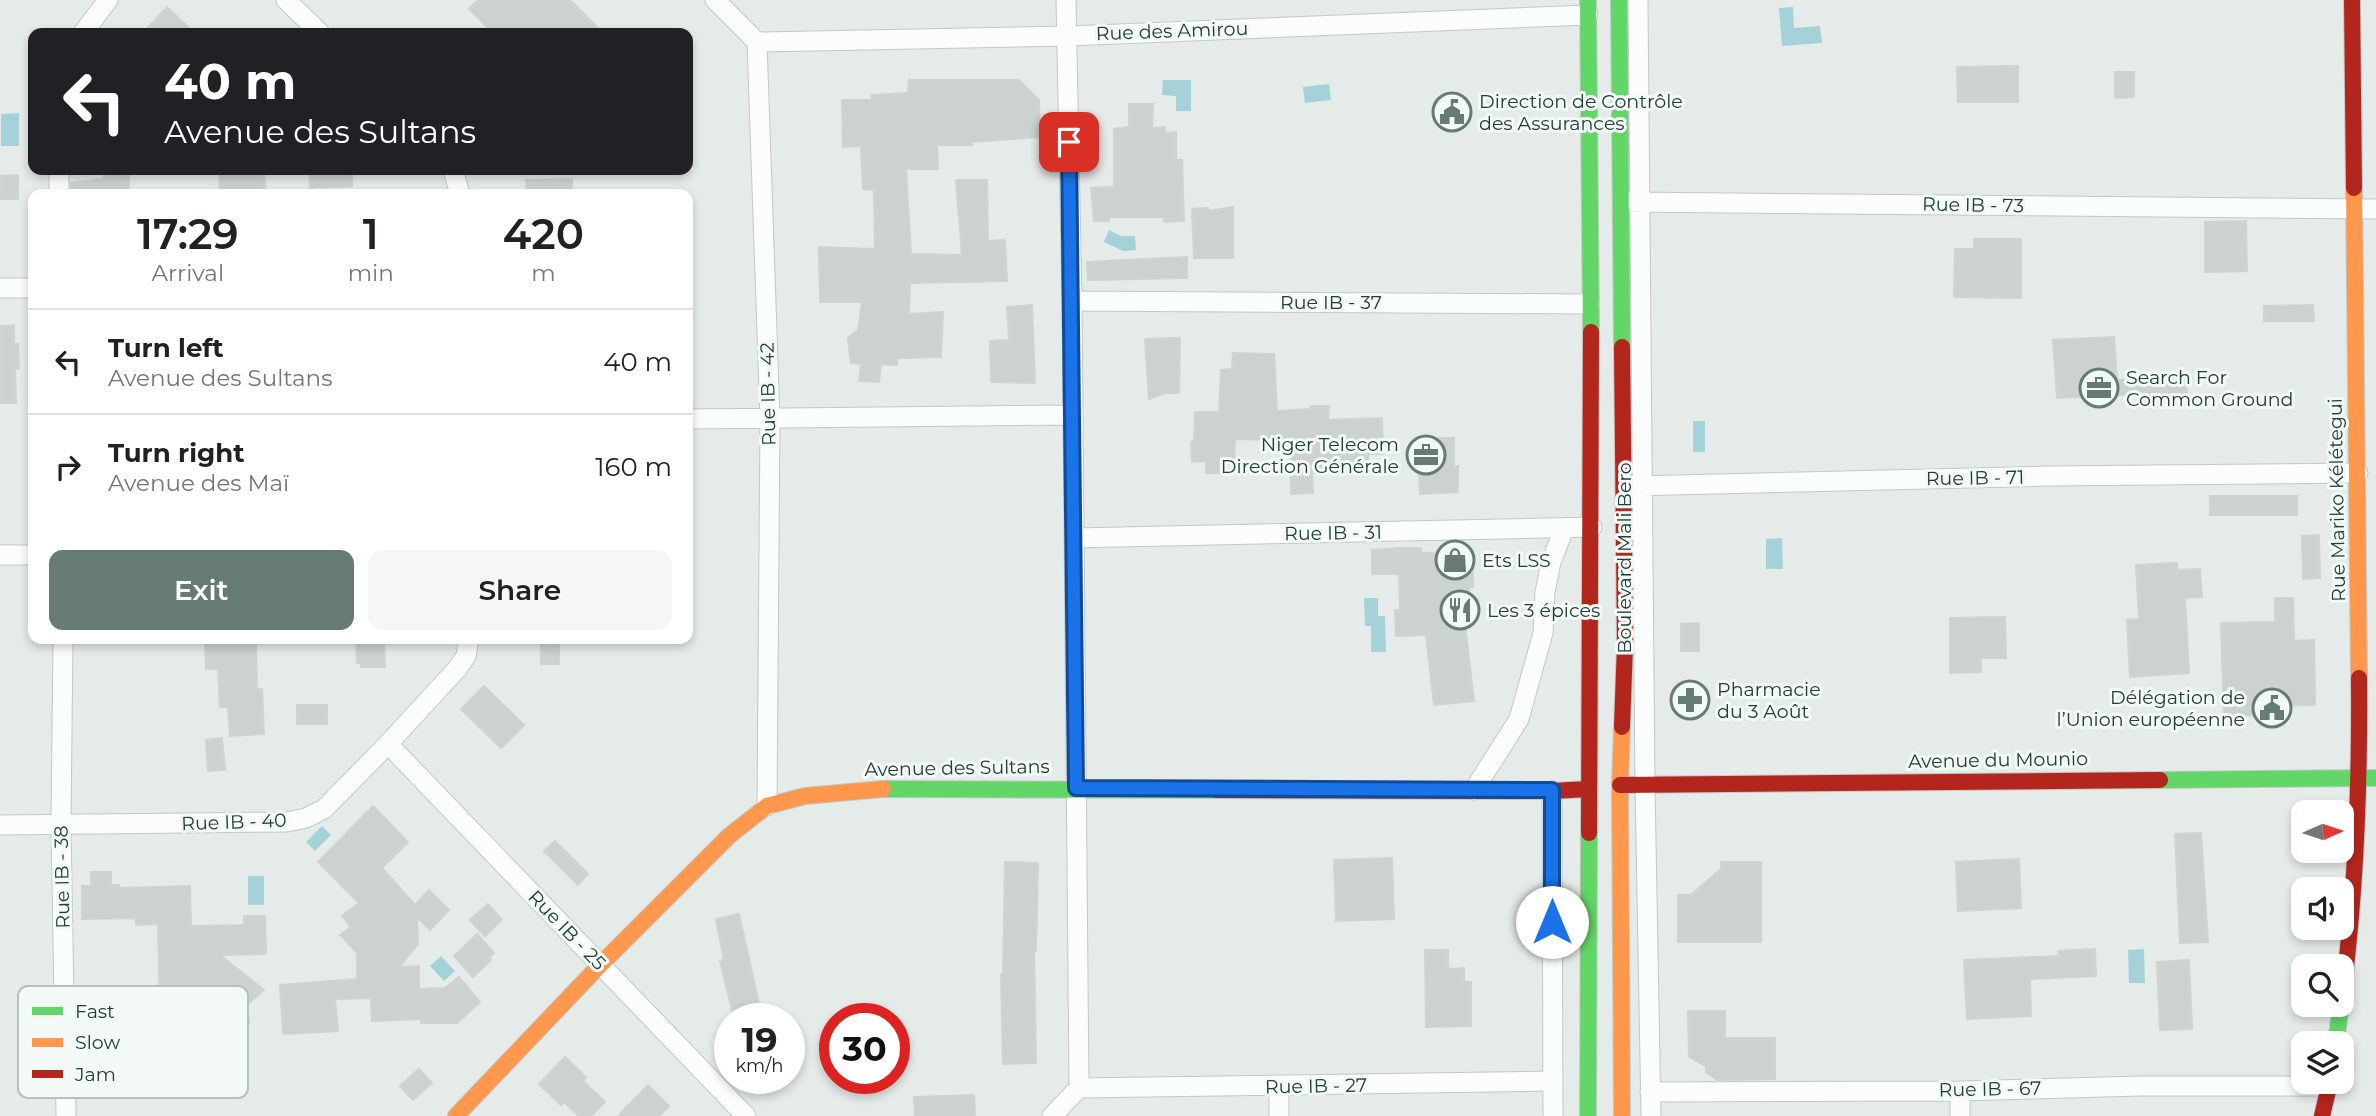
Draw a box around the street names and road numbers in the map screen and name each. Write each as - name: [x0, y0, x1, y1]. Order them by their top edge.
- street label: Rue des Amirou: [1095, 17, 1249, 45]
- street label: Rue IB - 73: [1922, 193, 2024, 217]
- street label: Rue IB - 37: [1280, 291, 1382, 314]
- street label: Rue IB - 42: [756, 342, 780, 446]
- street label: Rue Mariko Kélétegui: [2324, 398, 2350, 602]
- street label: Boulevard Mali Bero: [1613, 462, 1636, 654]
- street label: Rue IB - 71: [1926, 466, 2024, 490]
- street label: Rue IB - 31: [1284, 521, 1382, 545]
- street label: Avenue du Mounio: [1908, 747, 2088, 773]
- street label: Avenue des Sultans: [864, 755, 1050, 781]
- street label: Rue IB - 40: [181, 809, 287, 835]
- street label: Rue IB - 38: [50, 825, 74, 929]
- street label: Rue IB - 25: [523, 885, 611, 975]
- street label: Rue IB - 27: [1265, 1074, 1367, 1098]
- street label: Rue IB - 67: [1938, 1077, 2042, 1101]

